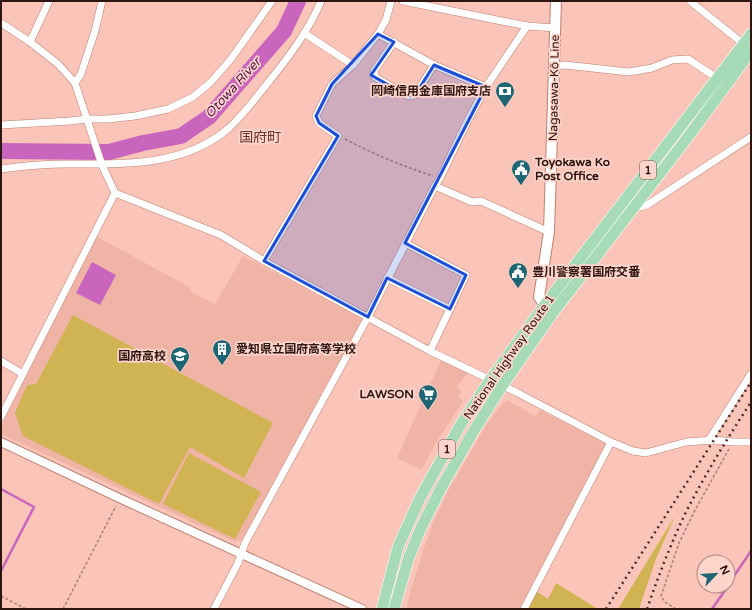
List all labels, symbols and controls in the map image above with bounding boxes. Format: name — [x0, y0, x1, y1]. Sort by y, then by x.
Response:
street label: Nagasawa-Kō Line — [546, 34, 562, 141]
water label: Otowa River — [202, 53, 266, 122]
bank icon: 岡崎信用金庫国府支店 — [494, 80, 516, 108]
place label: 岡崎信用金庫国府支店 — [371, 84, 491, 98]
district label: 国府町 — [239, 129, 281, 146]
place label: Toyokawa Ko Post Office — [534, 155, 610, 183]
public building icon: Toyokawa Ko Post Office — [510, 158, 532, 186]
road number: 1 — [640, 161, 656, 179]
public building icon: 豊川警察署国府交番 — [507, 261, 529, 289]
place label: 豊川警察署国府交番 — [532, 265, 641, 279]
street label: National Highway Route 1 — [461, 292, 557, 422]
building icon: 愛知県立国府高等学校 — [211, 338, 233, 366]
place label: 愛知県立国府高等学校 — [236, 342, 356, 356]
school or university icon: 国府高校 — [169, 345, 191, 373]
place label: 国府高校 — [118, 349, 166, 363]
supermarket icon: LAWSON — [417, 383, 439, 411]
place label: LAWSON — [359, 387, 414, 401]
road number: 1 — [439, 440, 455, 458]
north arrow — [696, 554, 736, 594]
text: N — [717, 563, 732, 577]

